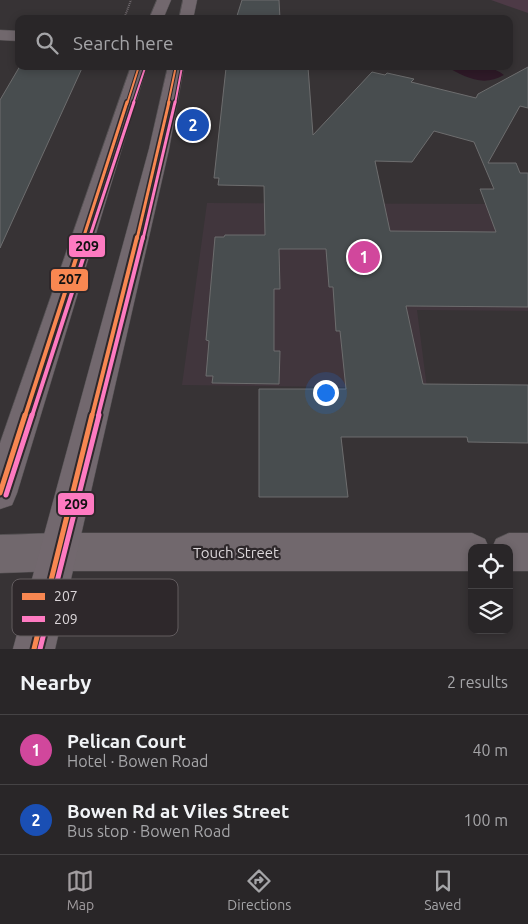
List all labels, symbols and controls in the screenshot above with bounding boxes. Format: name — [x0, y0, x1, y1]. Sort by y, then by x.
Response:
search box — [15, 15, 513, 70]
icon: search — [33, 29, 61, 57]
text: Search here — [73, 32, 173, 54]
pin: 2 — [177, 106, 209, 144]
line badge: 209 — [68, 234, 106, 258]
text: 209 — [75, 238, 99, 254]
pin: 1 — [348, 238, 380, 276]
line badge: 207 — [50, 268, 89, 292]
text: 207 — [58, 271, 82, 287]
your location — [313, 380, 339, 406]
line badge: 209 — [57, 492, 95, 516]
text: 209 — [64, 496, 88, 512]
street label: Touch Street — [193, 544, 279, 561]
map controls — [468, 544, 513, 634]
button: locate — [468, 544, 513, 589]
legend — [12, 579, 178, 636]
text: 207 — [54, 588, 78, 604]
button: layers — [468, 589, 513, 634]
text: 209 — [54, 611, 78, 627]
text: Nearby — [20, 670, 91, 694]
text: 2 results — [447, 673, 508, 691]
text: Pelican Court — [67, 730, 186, 752]
text: 1 — [31, 741, 41, 759]
text: 40 m — [472, 741, 508, 759]
text: Hotel · Bowen Road — [67, 752, 208, 770]
text: Bowen Rd at Viles Street — [67, 800, 289, 822]
text: 2 — [31, 811, 41, 829]
text: 100 m — [463, 811, 508, 829]
text: Bus stop · Bowen Road — [67, 822, 231, 840]
tab: Map — [66, 867, 94, 913]
tab: Directions — [227, 867, 291, 913]
tab: Saved — [424, 867, 462, 913]

